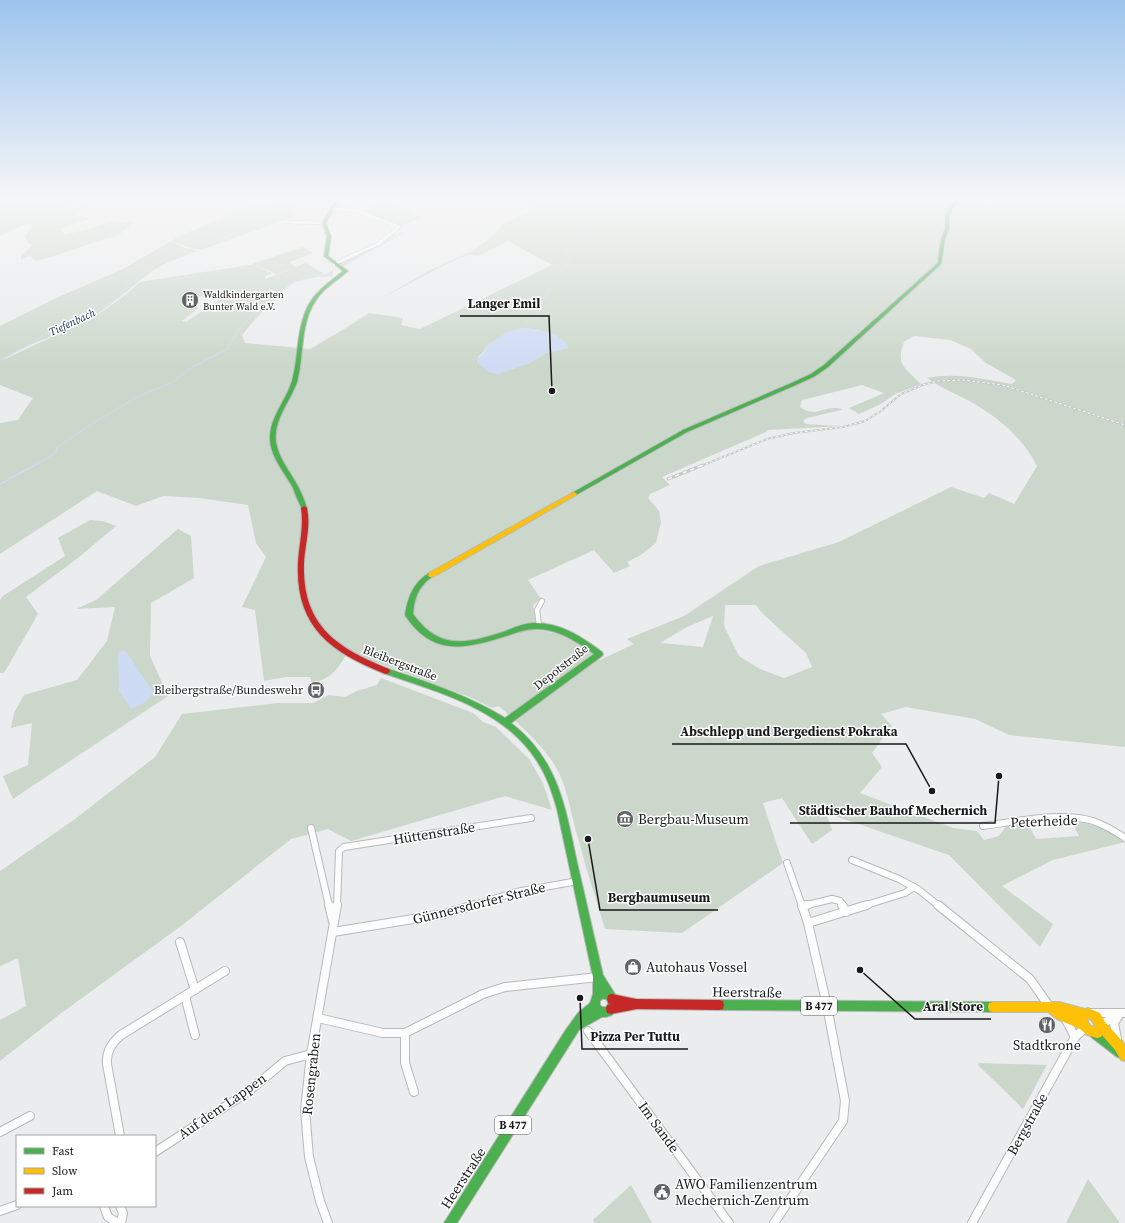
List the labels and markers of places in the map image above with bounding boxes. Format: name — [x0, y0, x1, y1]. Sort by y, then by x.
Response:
place label: Waldkindergarten Bunter Wald e.V. — [203, 288, 284, 313]
building icon: Waldkindergarten Bunter Wald e.V. — [180, 290, 200, 310]
callout: Langer Emil — [460, 291, 549, 316]
bus stop icon: Bleibergstraße/Bundeswehr — [306, 680, 326, 700]
place label: Bleibergstraße/Bundeswehr — [154, 682, 303, 698]
callout: Abschlepp und Bergedienst Pokraka — [672, 719, 906, 744]
callout: Städtischer Bauhof Mechernich — [790, 798, 995, 823]
museum icon: Bergbau-Museum — [615, 809, 635, 829]
place label: Bergbau-Museum — [638, 809, 749, 829]
callout: Bergbaumuseum — [600, 885, 718, 910]
shop icon: Autohaus Vossel — [623, 957, 643, 977]
place label: Autohaus Vossel — [646, 957, 747, 977]
callout: Aral Store — [915, 994, 991, 1019]
restaurant icon: Stadtkrone — [1037, 1015, 1057, 1035]
callout: Pizza Per Tuttu — [582, 1024, 688, 1049]
place label: Stadtkrone — [1013, 1035, 1081, 1055]
place label: AWO Familienzentrum Mechernich-Zentrum — [675, 1174, 818, 1210]
public building icon: AWO Familienzentrum Mechernich-Zentrum — [652, 1182, 672, 1202]

